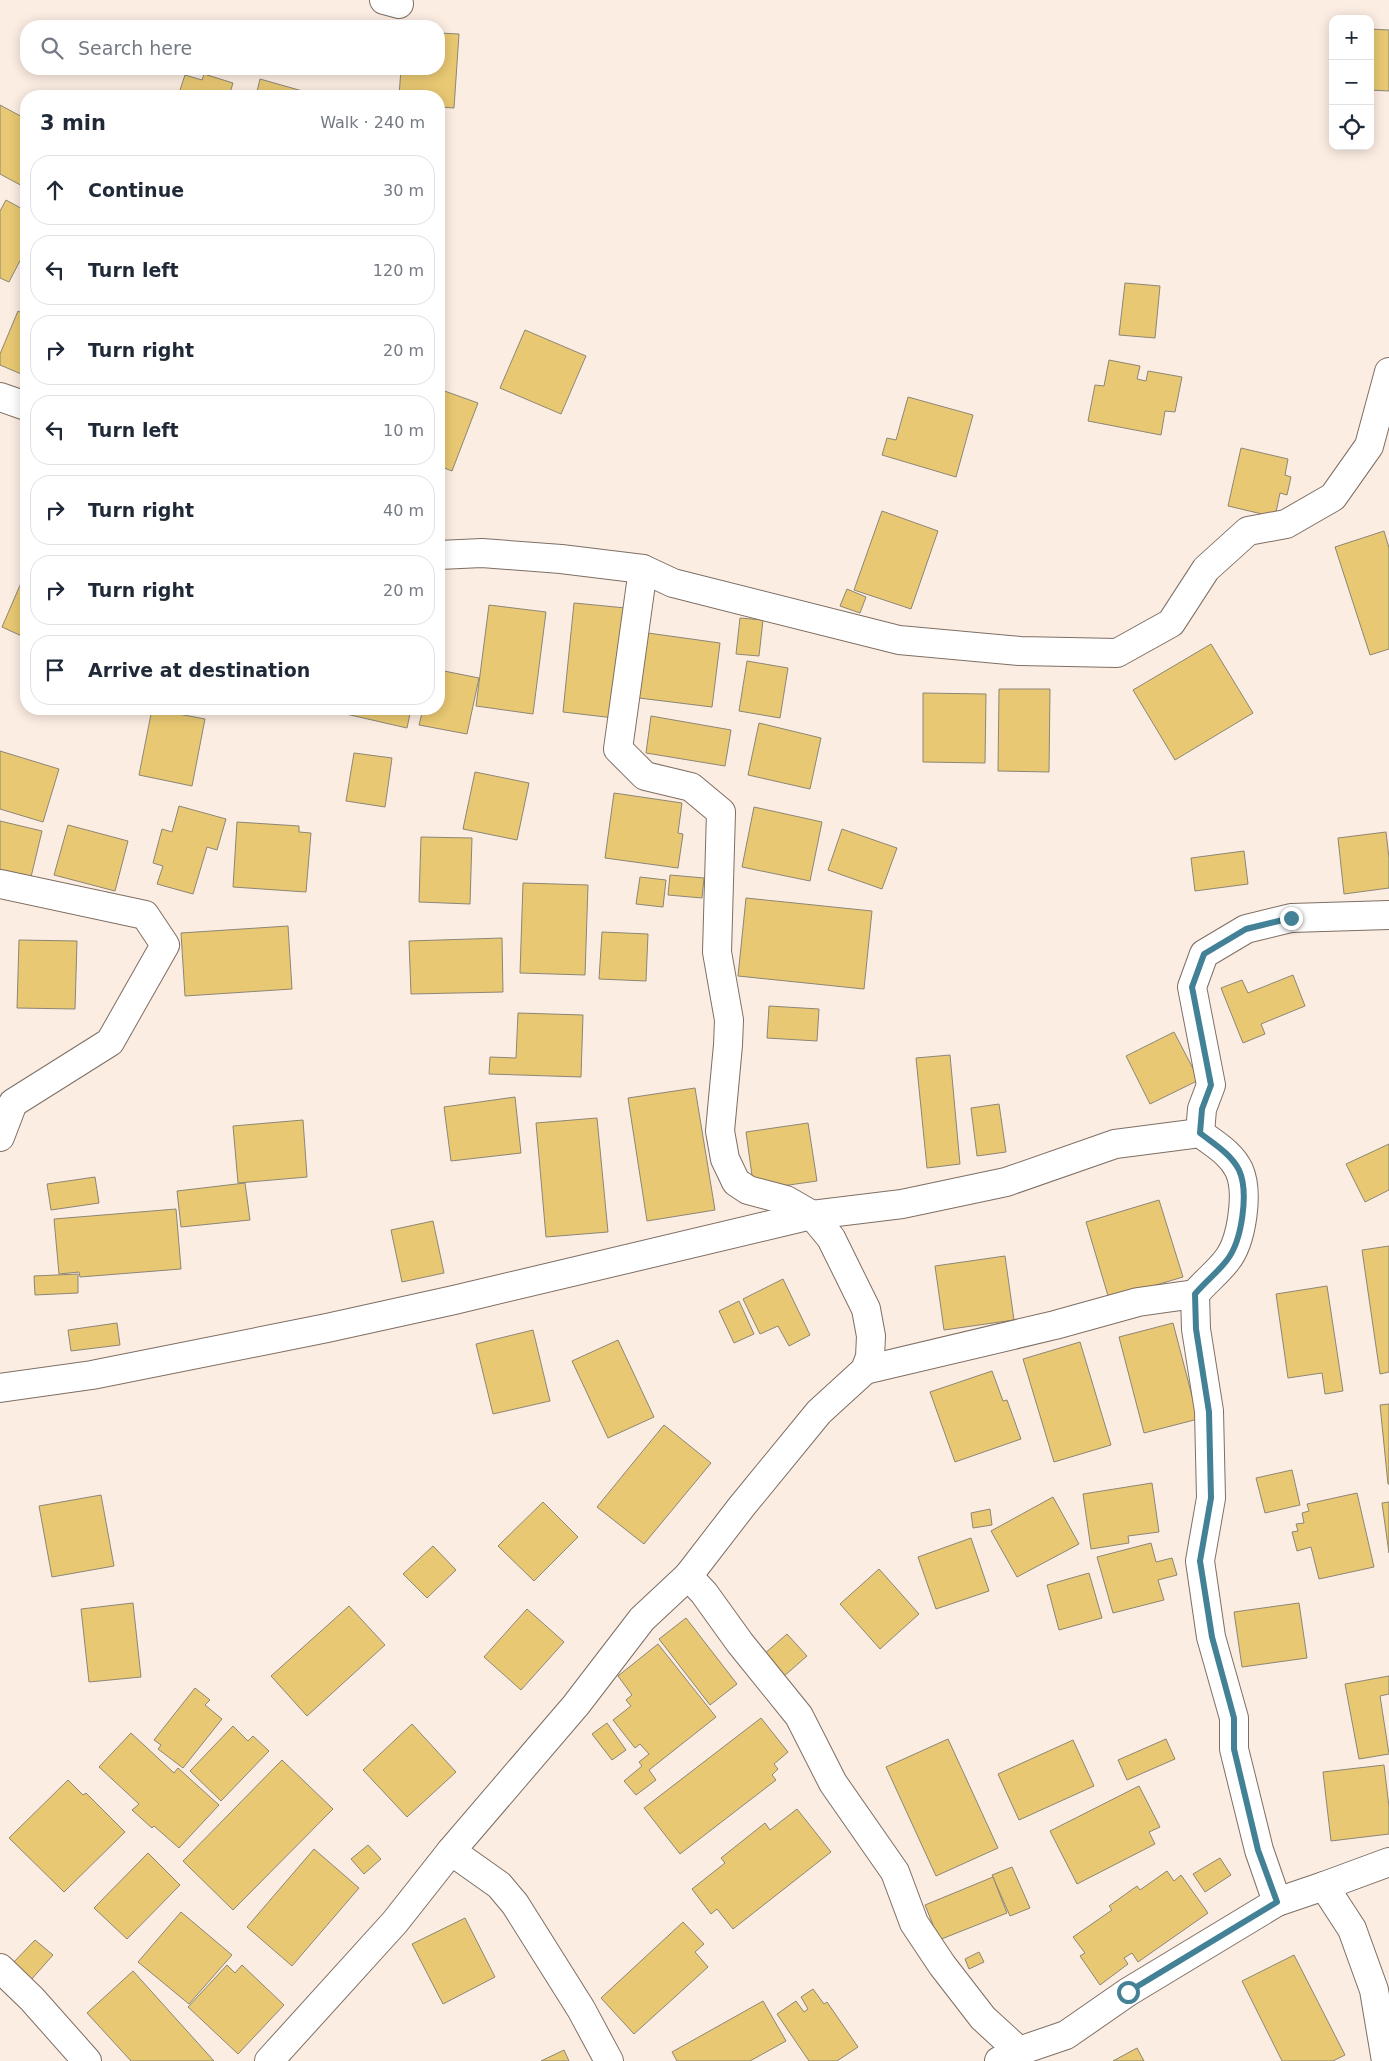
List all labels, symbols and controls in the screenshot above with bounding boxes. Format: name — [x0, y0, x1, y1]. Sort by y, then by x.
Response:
map controls — [1329, 15, 1374, 150]
button: + — [1329, 15, 1374, 60]
search box — [20, 20, 445, 75]
icon: search — [38, 34, 66, 62]
text: Search here — [78, 37, 192, 59]
button: − — [1329, 60, 1374, 105]
button: locate — [1329, 105, 1374, 150]
text: 3 min — [40, 111, 106, 135]
text: Walk · 240 m — [320, 113, 425, 132]
icon: ahead — [41, 176, 69, 204]
text: Continue — [88, 179, 184, 201]
text: 30 m — [383, 181, 424, 200]
icon: left — [41, 256, 69, 284]
text: Turn left — [88, 259, 179, 281]
text: 120 m — [373, 261, 424, 280]
icon: right — [41, 336, 69, 364]
text: Turn right — [88, 339, 194, 361]
text: 20 m — [383, 341, 424, 360]
icon: left — [41, 416, 69, 444]
text: Turn left — [88, 419, 179, 441]
text: 10 m — [383, 421, 424, 440]
icon: right — [41, 496, 69, 524]
text: Turn right — [88, 499, 194, 521]
text: 40 m — [383, 501, 424, 520]
icon: right — [41, 576, 69, 604]
text: Turn right — [88, 579, 194, 601]
text: 20 m — [383, 581, 424, 600]
icon: arrive — [41, 656, 69, 684]
text: Arrive at destination — [88, 659, 310, 681]
route end — [1280, 907, 1303, 930]
route start — [1117, 1981, 1140, 2004]

